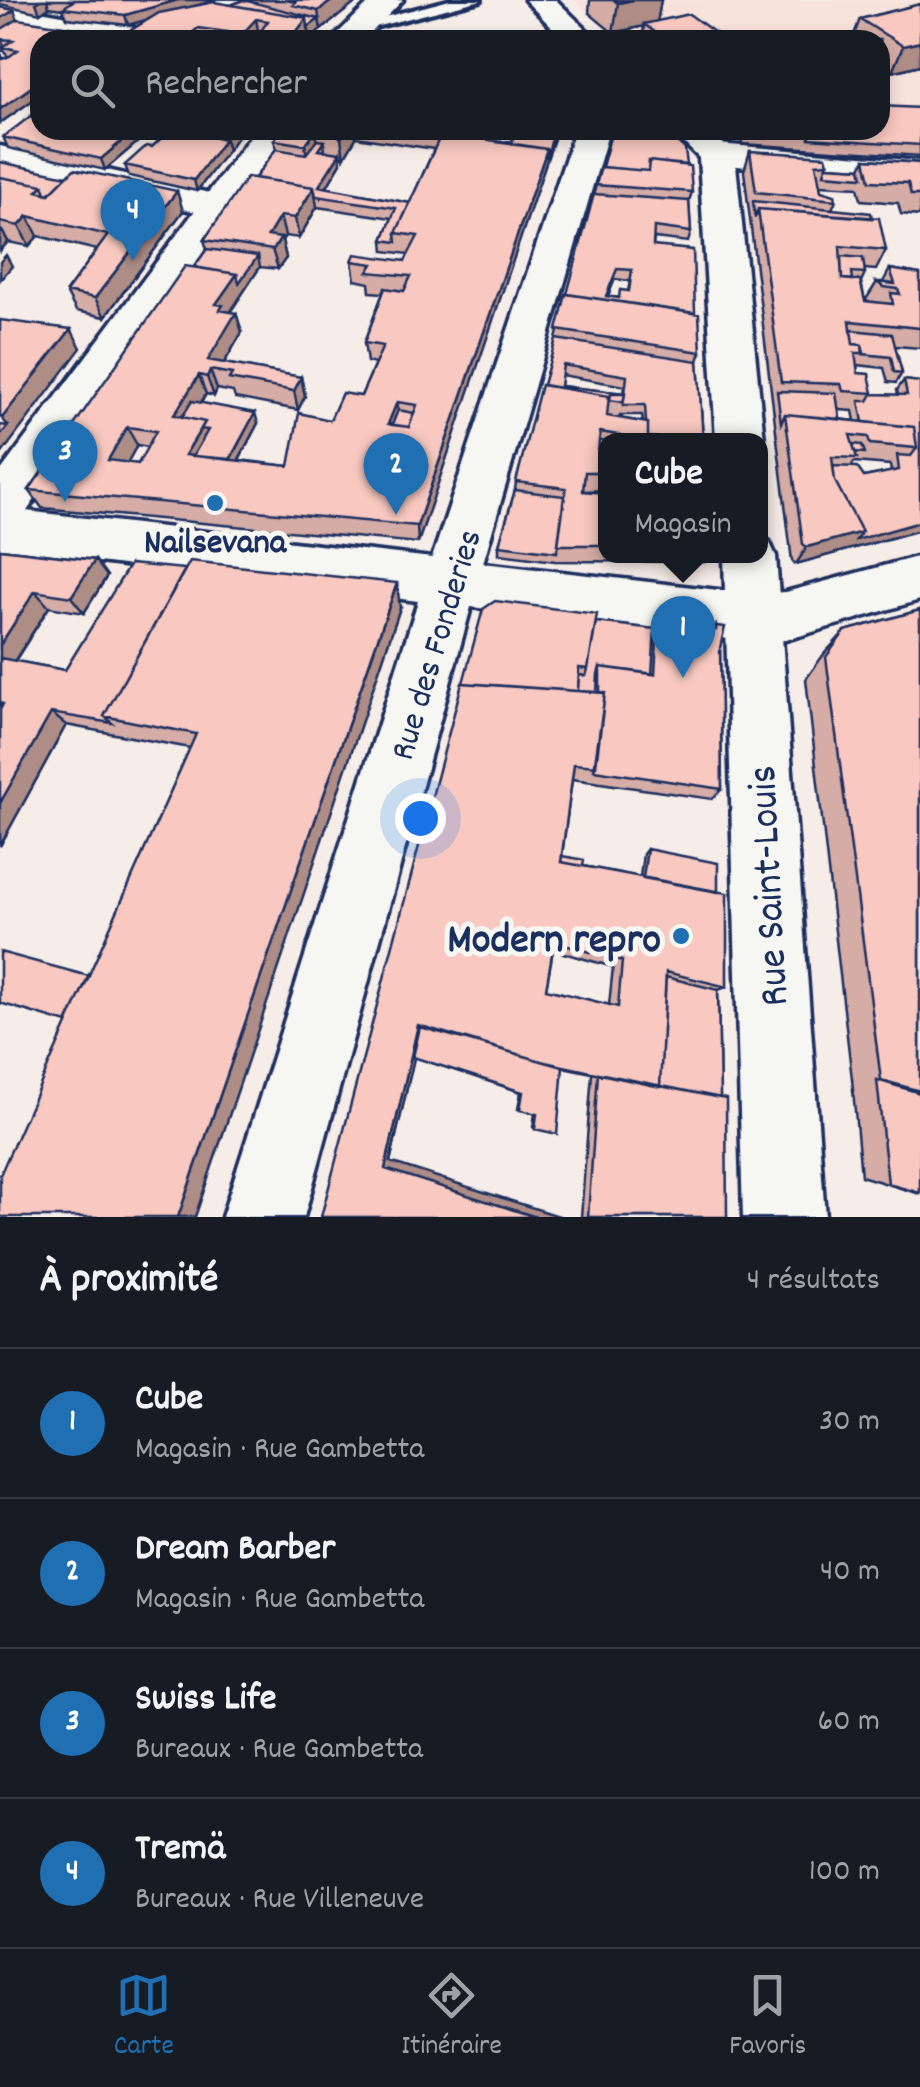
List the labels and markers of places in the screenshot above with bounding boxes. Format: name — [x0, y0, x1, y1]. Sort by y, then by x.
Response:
pin: 4 — [100, 178, 166, 261]
pin: 3 — [32, 420, 98, 502]
pin: 2 — [364, 432, 428, 515]
marker: Nailsevana — [204, 492, 226, 514]
place label: Nailsevana — [144, 520, 288, 570]
pin: 1 — [650, 596, 716, 678]
place label: Modern repro — [447, 913, 661, 973]
marker: Modern repro — [670, 925, 692, 947]

